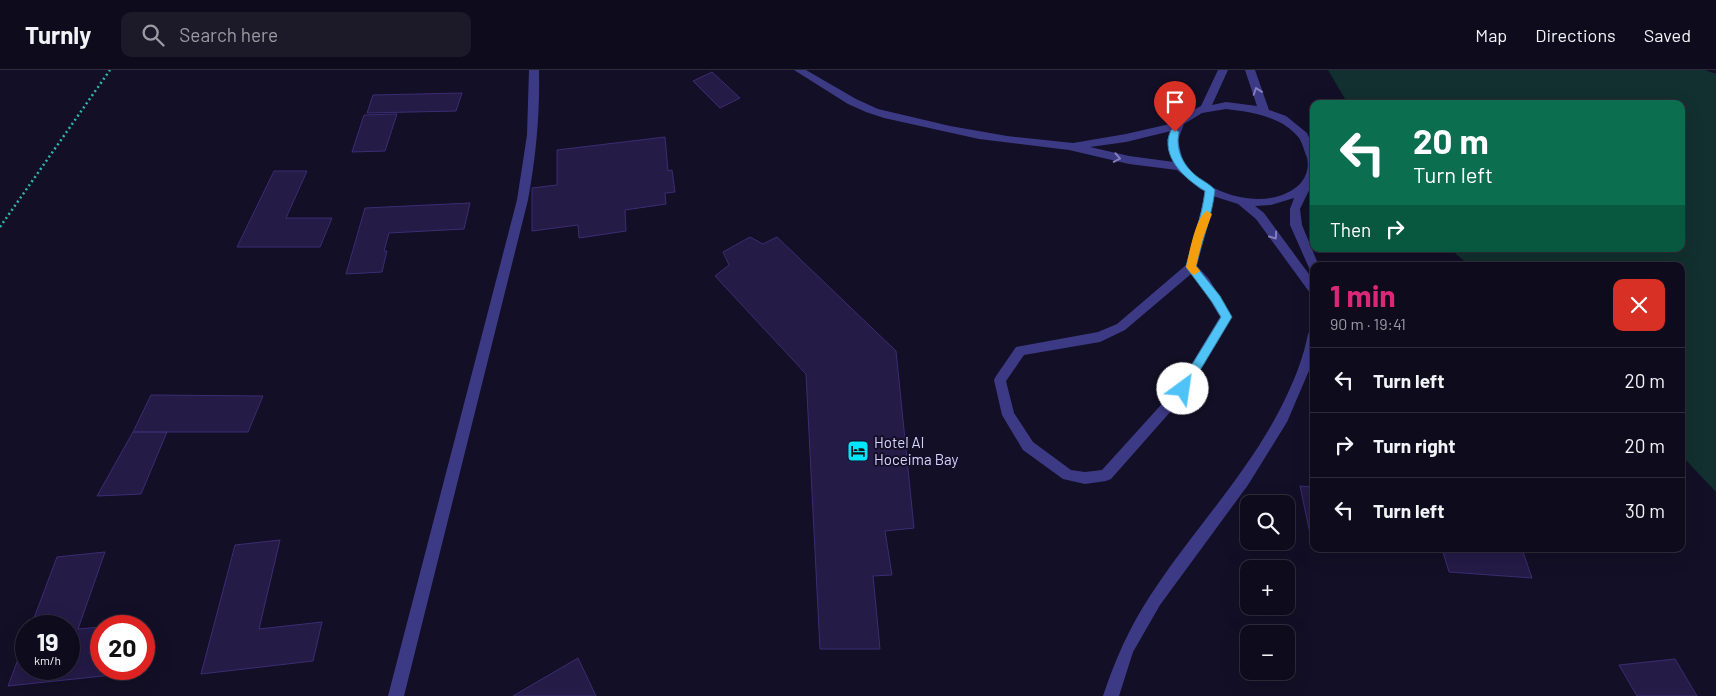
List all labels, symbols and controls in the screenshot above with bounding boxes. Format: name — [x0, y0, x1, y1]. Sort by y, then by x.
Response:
search box — [121, 12, 471, 57]
text: Turnly — [25, 20, 91, 49]
icon: search — [139, 21, 167, 49]
text: Search here — [179, 23, 278, 46]
text: Map — [1475, 24, 1507, 46]
text: Directions — [1535, 24, 1616, 46]
text: Saved — [1644, 24, 1691, 46]
pin — [1154, 81, 1196, 132]
one-way arrow — [1253, 87, 1263, 95]
icon: arrive — [1161, 88, 1189, 116]
text: 20 m — [1413, 119, 1489, 161]
icon: left — [1330, 120, 1395, 185]
one-way arrow — [1113, 152, 1121, 162]
text: Turn left — [1413, 161, 1493, 187]
icon: right — [1381, 215, 1409, 243]
text: Then — [1330, 218, 1371, 241]
one-way arrow — [1268, 230, 1277, 239]
text: 1 min — [1330, 277, 1396, 313]
button: close — [1613, 279, 1665, 331]
text: 90 m · 19:41 — [1330, 314, 1406, 333]
position arrow — [1156, 362, 1208, 414]
icon: left — [1330, 366, 1358, 394]
text: Turn left — [1373, 369, 1444, 392]
text: 20 m — [1625, 369, 1665, 392]
icon: right — [1330, 431, 1358, 459]
place label: Hotel Al Hoceima Bay — [874, 433, 959, 468]
text: Turn right — [1373, 434, 1455, 457]
text: 20 m — [1625, 434, 1665, 457]
hotel icon: Hotel Al Hoceima Bay — [846, 439, 870, 463]
map controls — [1240, 495, 1295, 680]
button: search — [1240, 495, 1295, 550]
icon: left — [1330, 496, 1358, 524]
text: Turn left — [1373, 499, 1444, 522]
text: 30 m — [1625, 499, 1665, 522]
button: + — [1240, 560, 1295, 615]
speed limit sign: 20 — [90, 615, 155, 680]
button: − — [1240, 625, 1295, 680]
text: 19 — [36, 626, 59, 656]
text: km/h — [34, 653, 61, 667]

